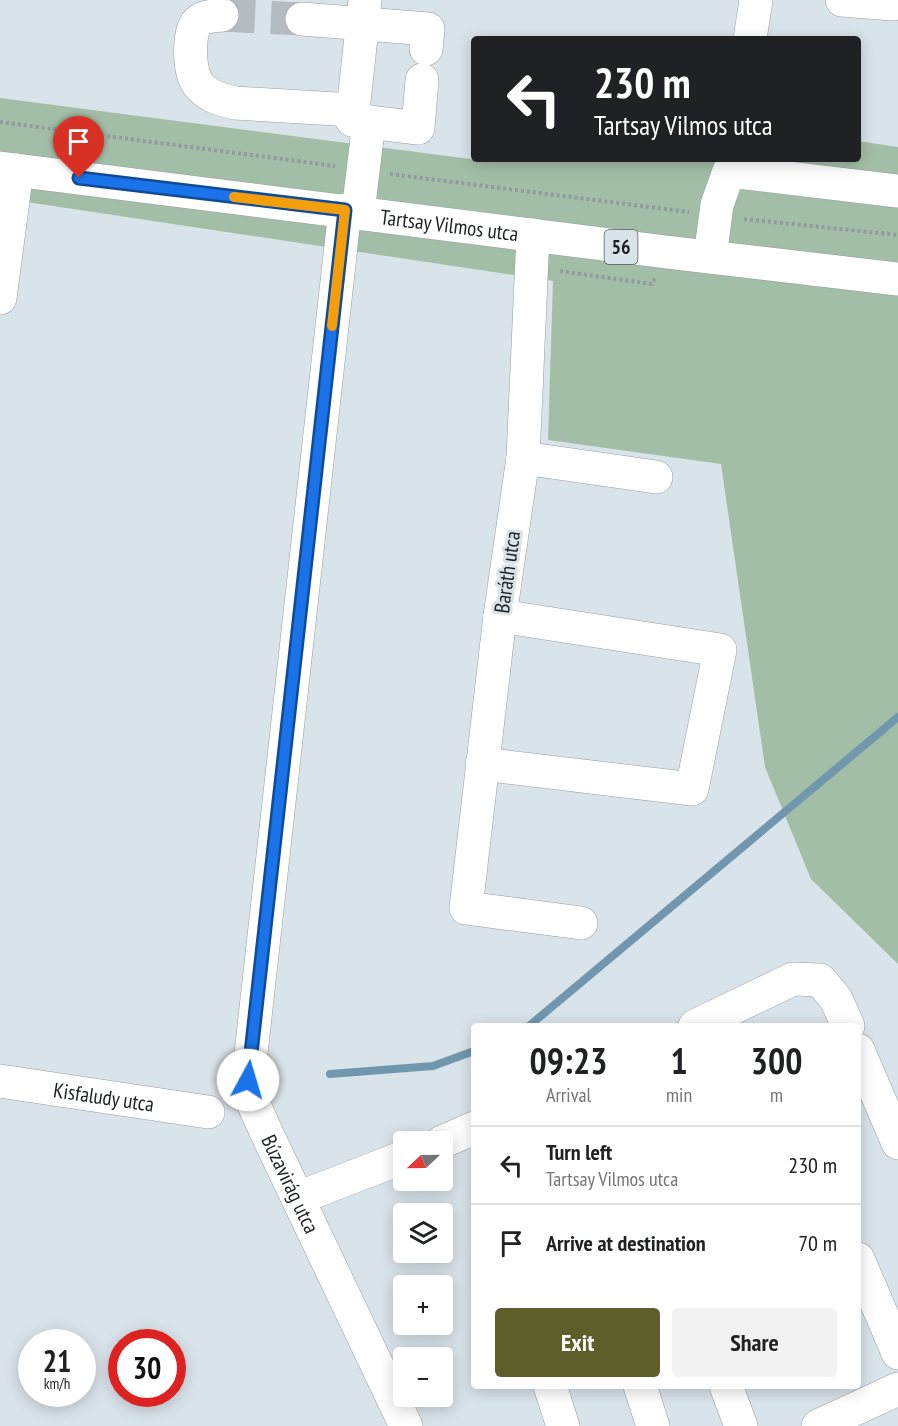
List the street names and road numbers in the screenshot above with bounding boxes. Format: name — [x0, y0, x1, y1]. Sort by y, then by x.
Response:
street label: Tartsay Vilmos utca — [379, 203, 520, 247]
road number: 56 — [604, 230, 638, 264]
street label: Baráth utca — [488, 529, 526, 615]
street label: Kisfaludy utca — [52, 1076, 156, 1117]
street label: Búzavirág utca — [256, 1130, 326, 1237]

